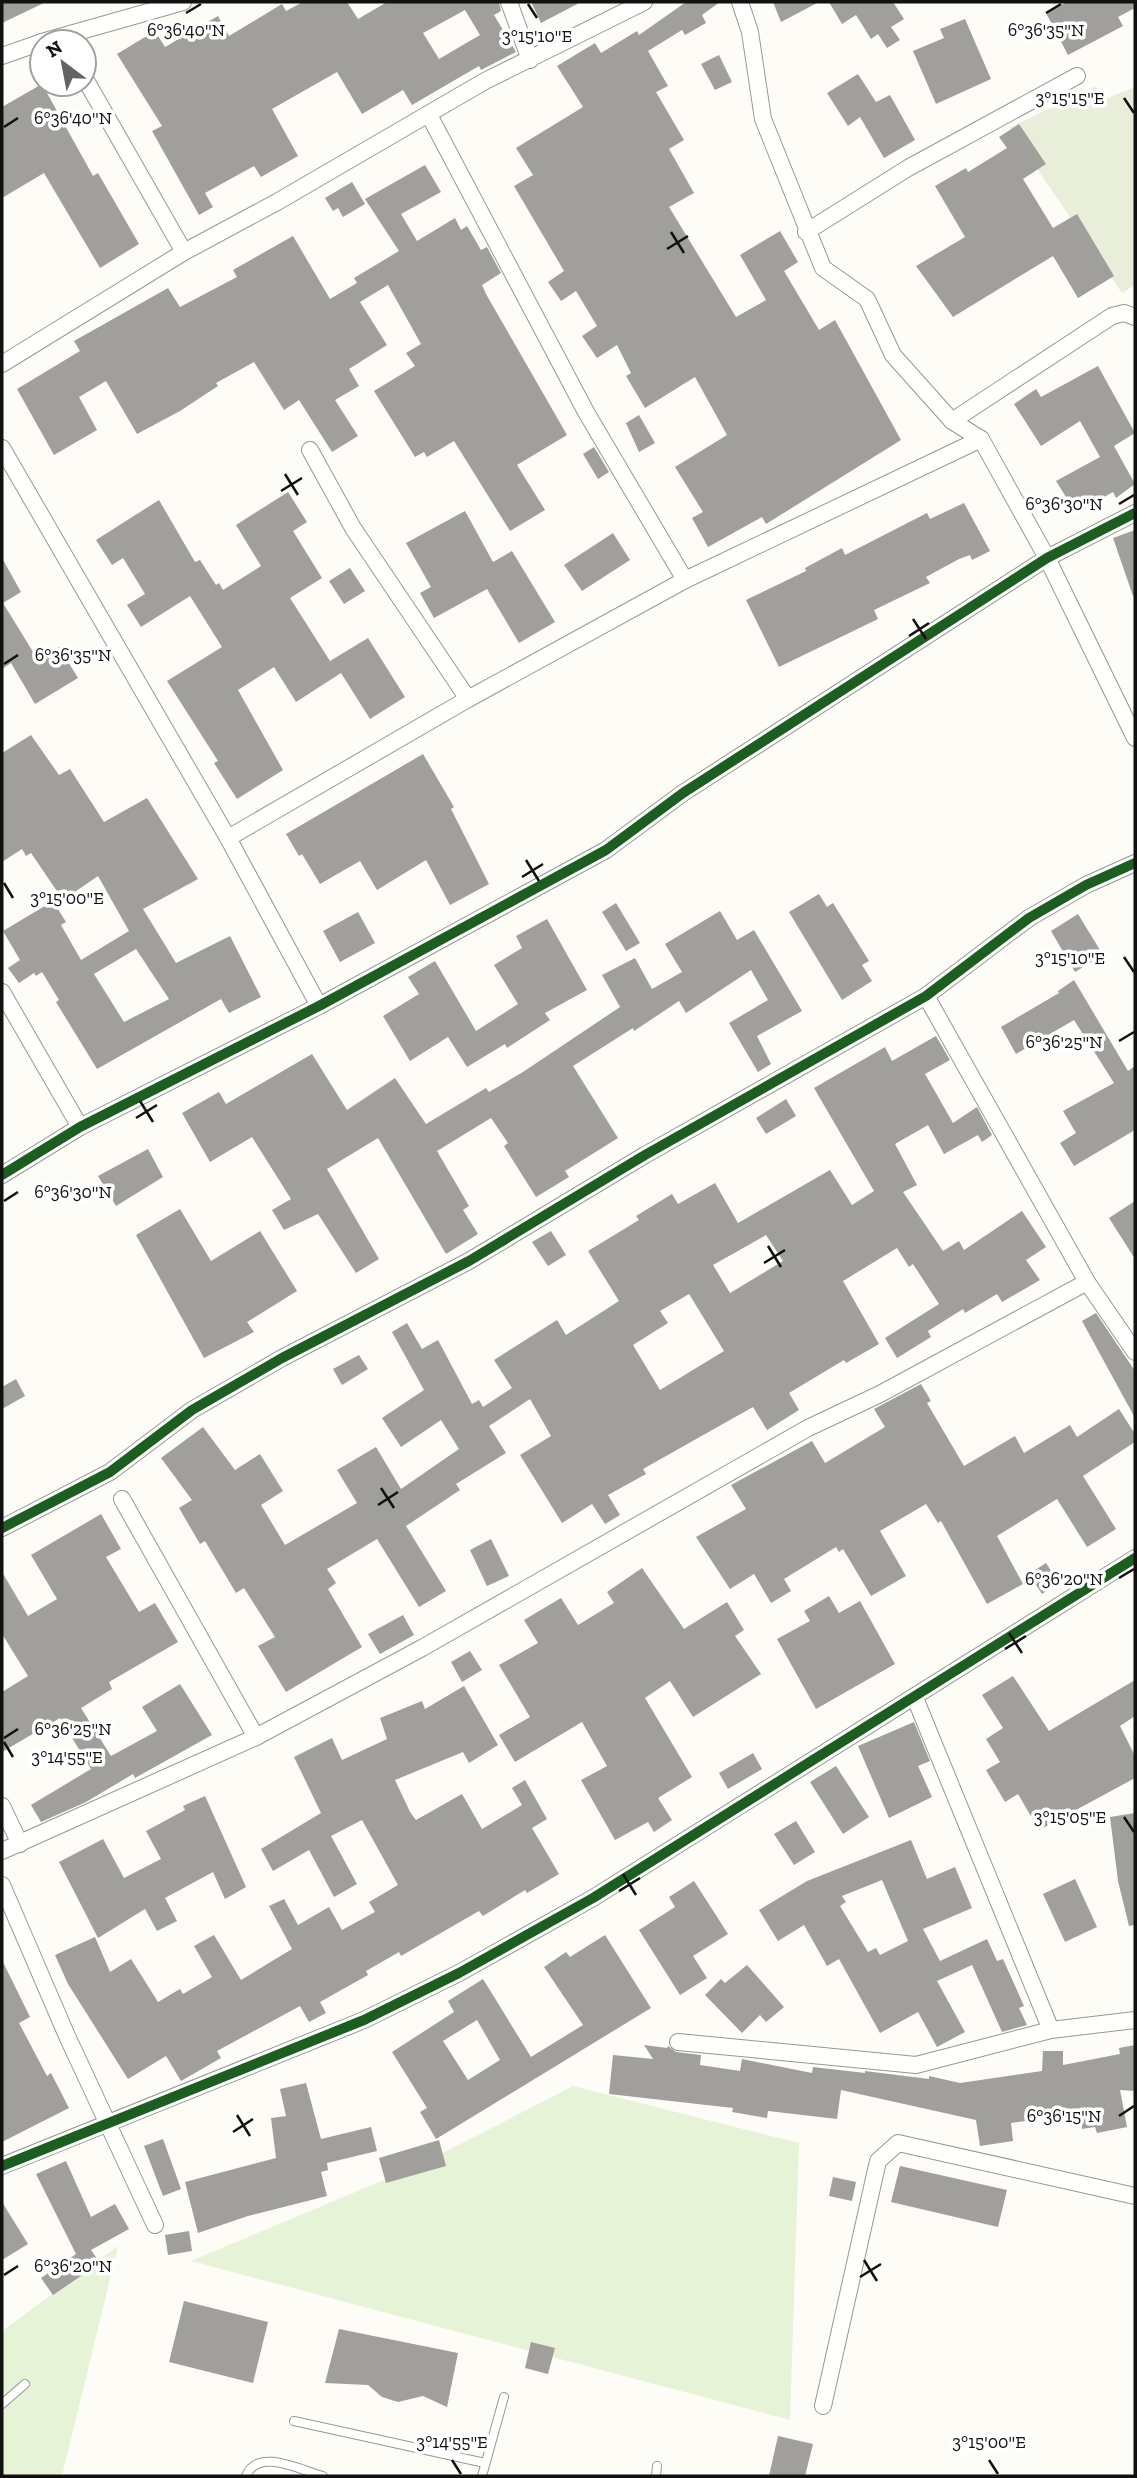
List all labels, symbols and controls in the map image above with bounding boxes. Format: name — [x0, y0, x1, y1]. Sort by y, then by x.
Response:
text: 6°36'40"N — [147, 19, 225, 41]
text: 6°36'35"N — [1008, 19, 1084, 41]
text: 3°15'10"E — [502, 25, 572, 47]
north arrow — [28, 28, 98, 98]
text: N — [42, 35, 66, 63]
text: 3°15'15"E — [1036, 87, 1104, 109]
text: 6°36'40"N — [34, 107, 112, 129]
text: 6°36'30"N — [1025, 493, 1103, 515]
text: 6°36'35"N — [35, 644, 111, 666]
text: 3°15'00"E — [30, 887, 104, 909]
text: 3°15'10"E — [1035, 947, 1105, 969]
text: 6°36'25"N — [1026, 1031, 1102, 1053]
text: 6°36'30"N — [34, 1181, 112, 1203]
text: 6°36'20"N — [1025, 1568, 1103, 1590]
text: 6°36'25"N — [35, 1718, 111, 1740]
text: 3°14'55"E — [31, 1746, 103, 1768]
text: 3°15'05"E — [1034, 1806, 1106, 1828]
text: 6°36'15"N — [1027, 2105, 1101, 2127]
text: 6°36'20"N — [34, 2255, 112, 2277]
text: 3°14'55"E — [416, 2431, 488, 2453]
text: 3°15'00"E — [952, 2431, 1026, 2453]

